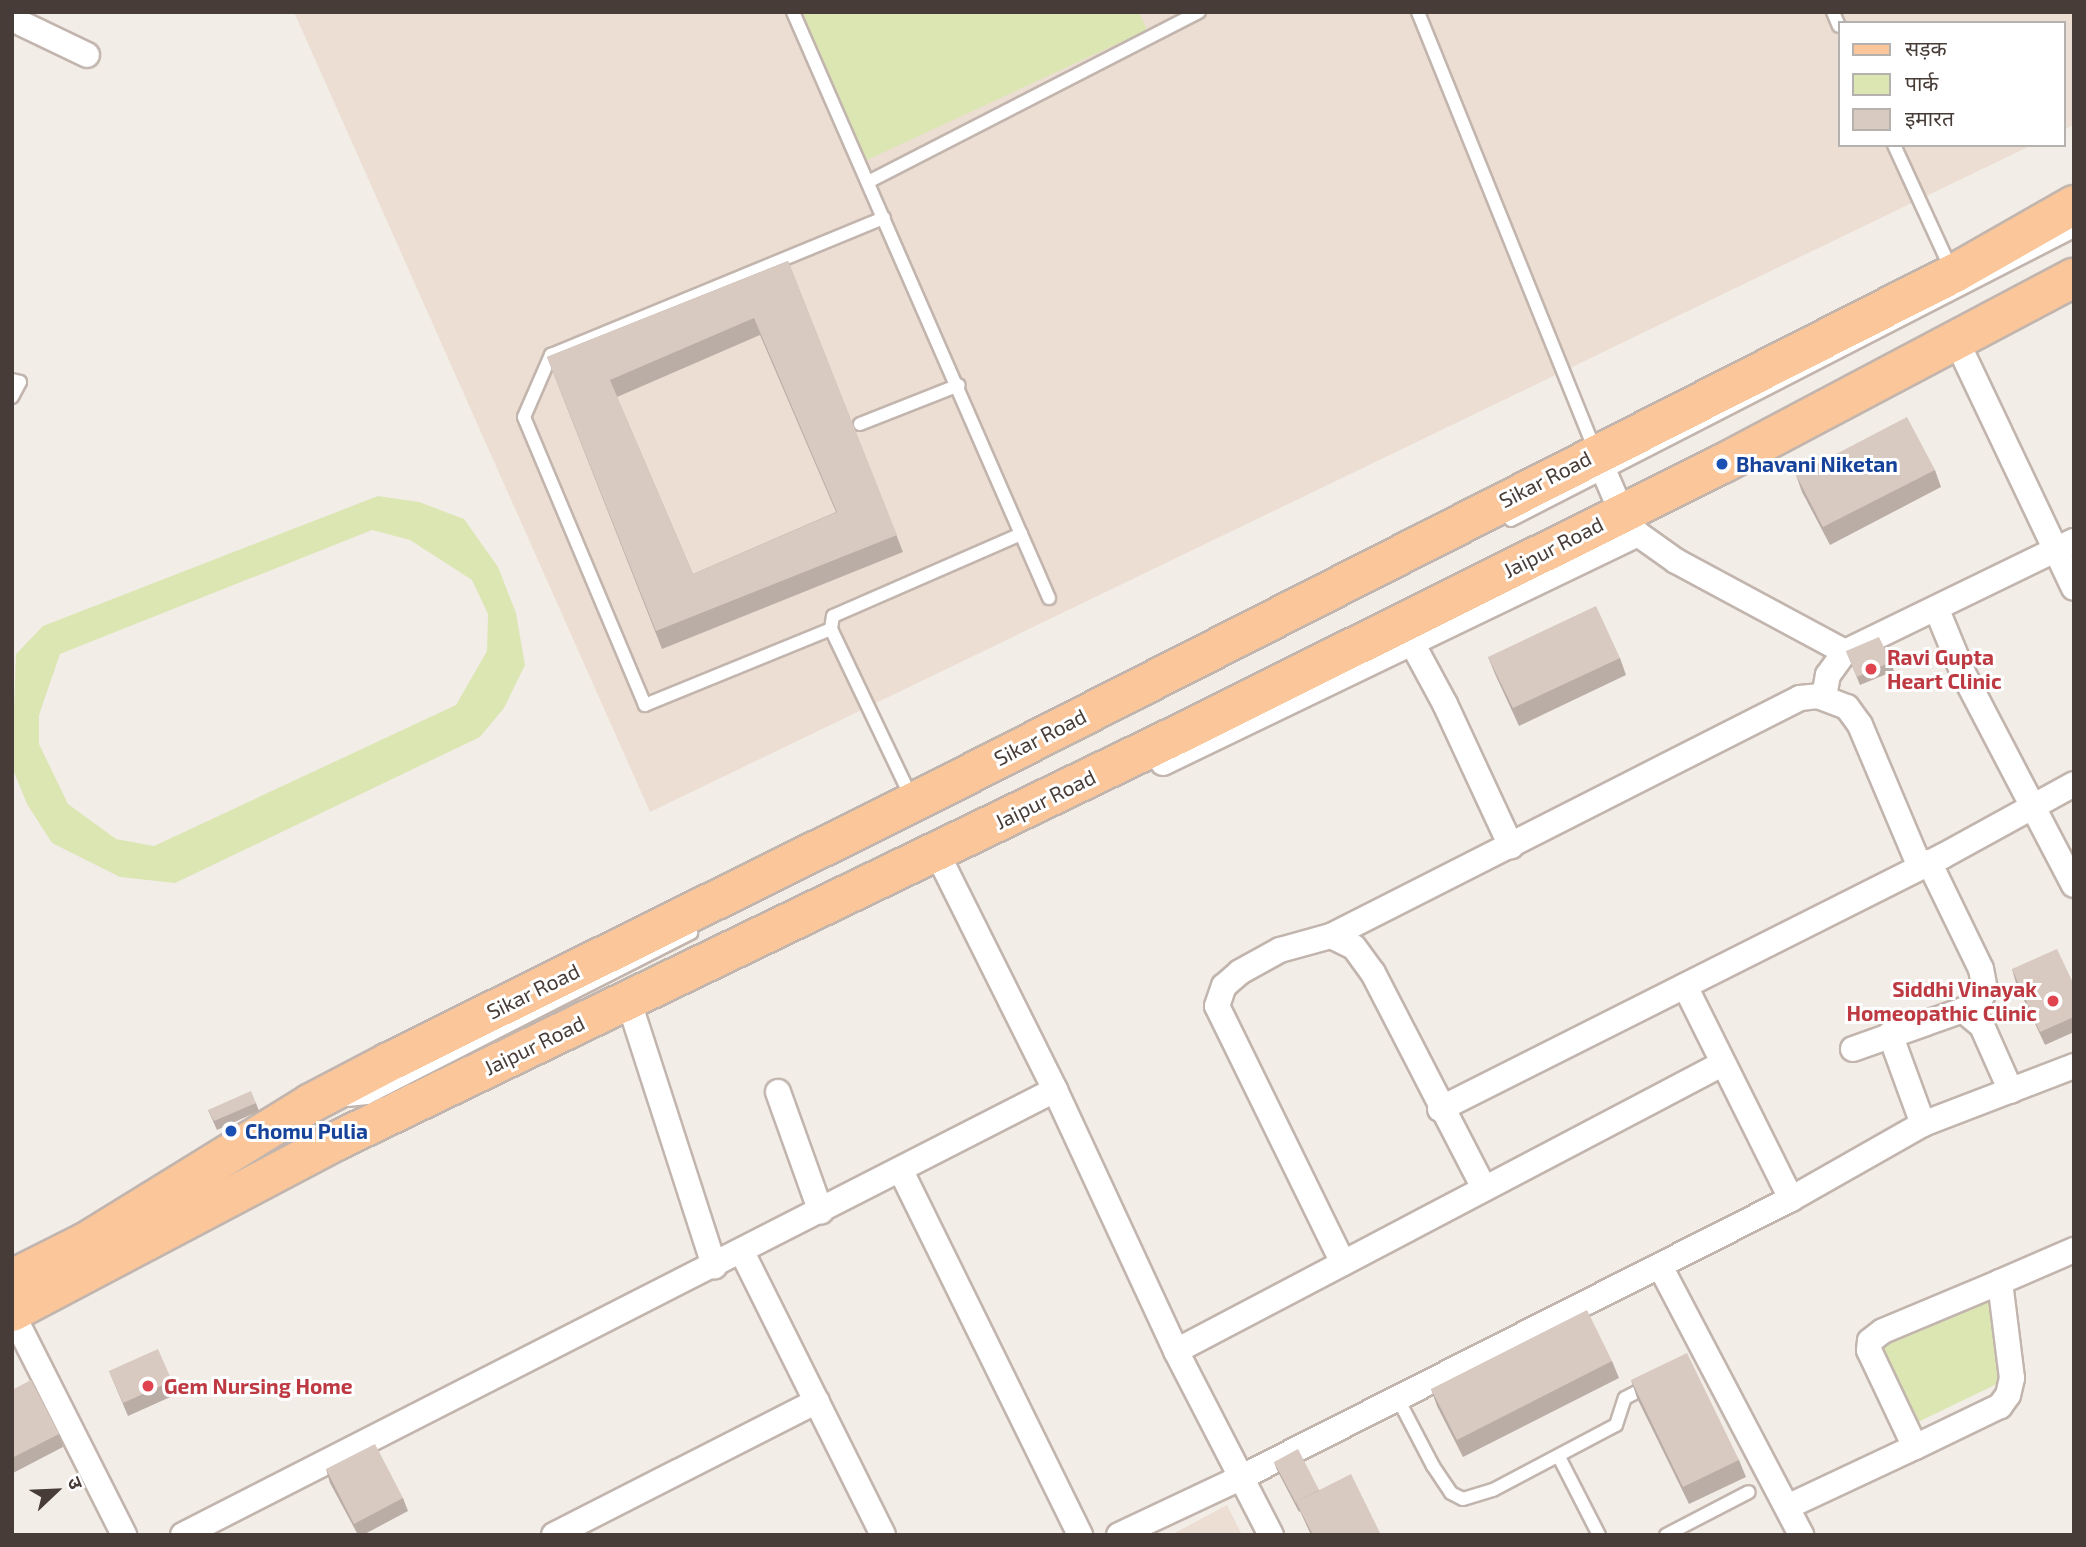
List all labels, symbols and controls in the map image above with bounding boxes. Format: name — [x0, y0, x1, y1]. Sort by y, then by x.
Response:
legend — [1838, 21, 2065, 147]
text: सड़क — [1905, 35, 1947, 60]
text: पार्क — [1905, 70, 1939, 95]
text: इमारत — [1905, 105, 1954, 130]
street label: Sikar Road — [1494, 445, 1596, 513]
place label: Bhavani Niketan — [1736, 451, 1898, 477]
marker: Bhavani Niketan — [1714, 456, 1730, 472]
street label: Jaipur Road — [1498, 511, 1608, 583]
place label: Ravi Gupta Heart Clinic — [1887, 644, 2002, 694]
marker: Ravi Gupta Heart Clinic — [1861, 659, 1881, 679]
street label: Sikar Road — [989, 703, 1091, 771]
street label: Jaipur Road — [990, 764, 1100, 834]
street label: Sikar Road — [482, 958, 584, 1024]
place label: Siddhi Vinayak Homeopathic Clinic — [1846, 976, 2037, 1026]
marker: Siddhi Vinayak Homeopathic Clinic — [2043, 991, 2063, 1011]
street label: Jaipur Road — [479, 1010, 589, 1080]
place label: Chomu Pulia — [245, 1118, 368, 1144]
marker: Chomu Pulia — [223, 1123, 239, 1139]
place label: Gem Nursing Home — [164, 1373, 353, 1399]
marker: Gem Nursing Home — [138, 1376, 158, 1396]
north arrow — [21, 1456, 91, 1526]
text: उ — [63, 1473, 89, 1492]

